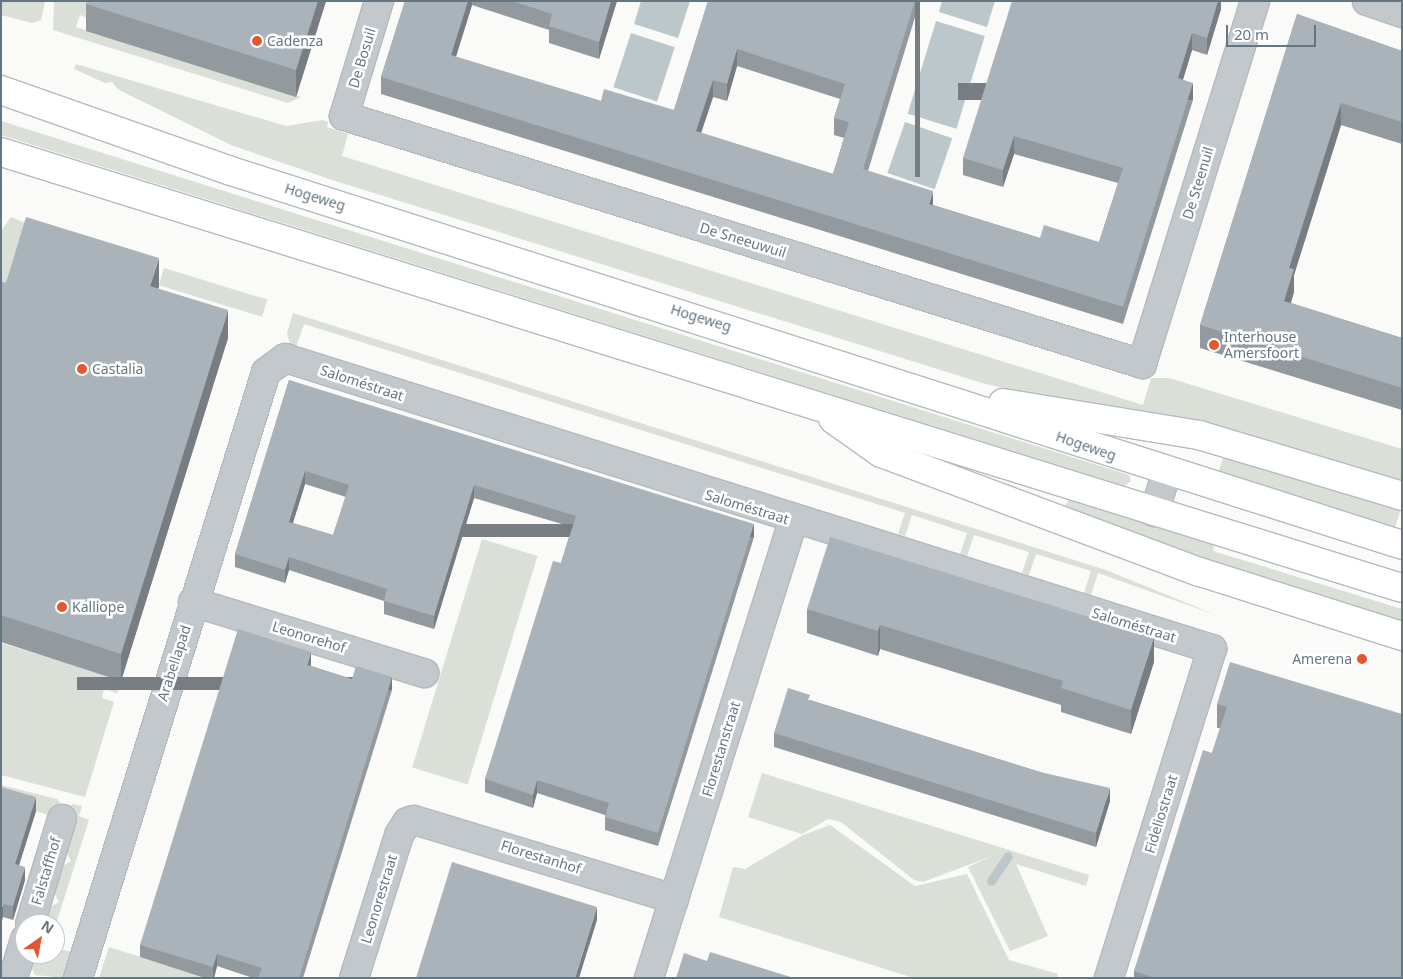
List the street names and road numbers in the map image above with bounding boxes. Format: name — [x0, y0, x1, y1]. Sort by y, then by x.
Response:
street label: De Bosuil — [345, 26, 379, 90]
street label: De Steenuil — [1179, 145, 1217, 221]
street label: Hogeweg — [283, 180, 347, 214]
street label: De Sneeuwuil — [698, 219, 788, 261]
street label: Hogeweg — [669, 301, 733, 335]
street label: Saloméstraat — [318, 362, 406, 404]
street label: Hogeweg — [1054, 428, 1118, 464]
street label: Saloméstraat — [703, 486, 791, 528]
street label: Saloméstraat — [1090, 604, 1178, 646]
street label: Leonorehof — [270, 618, 348, 656]
street label: Arabellapad — [154, 623, 194, 703]
street label: Florestanstraat — [698, 699, 744, 799]
street label: Fideliostraat — [1141, 773, 1181, 855]
street label: Falstaffhof — [28, 835, 64, 907]
street label: Florestanhof — [499, 837, 583, 877]
street label: Leonorestraat — [357, 852, 401, 946]

